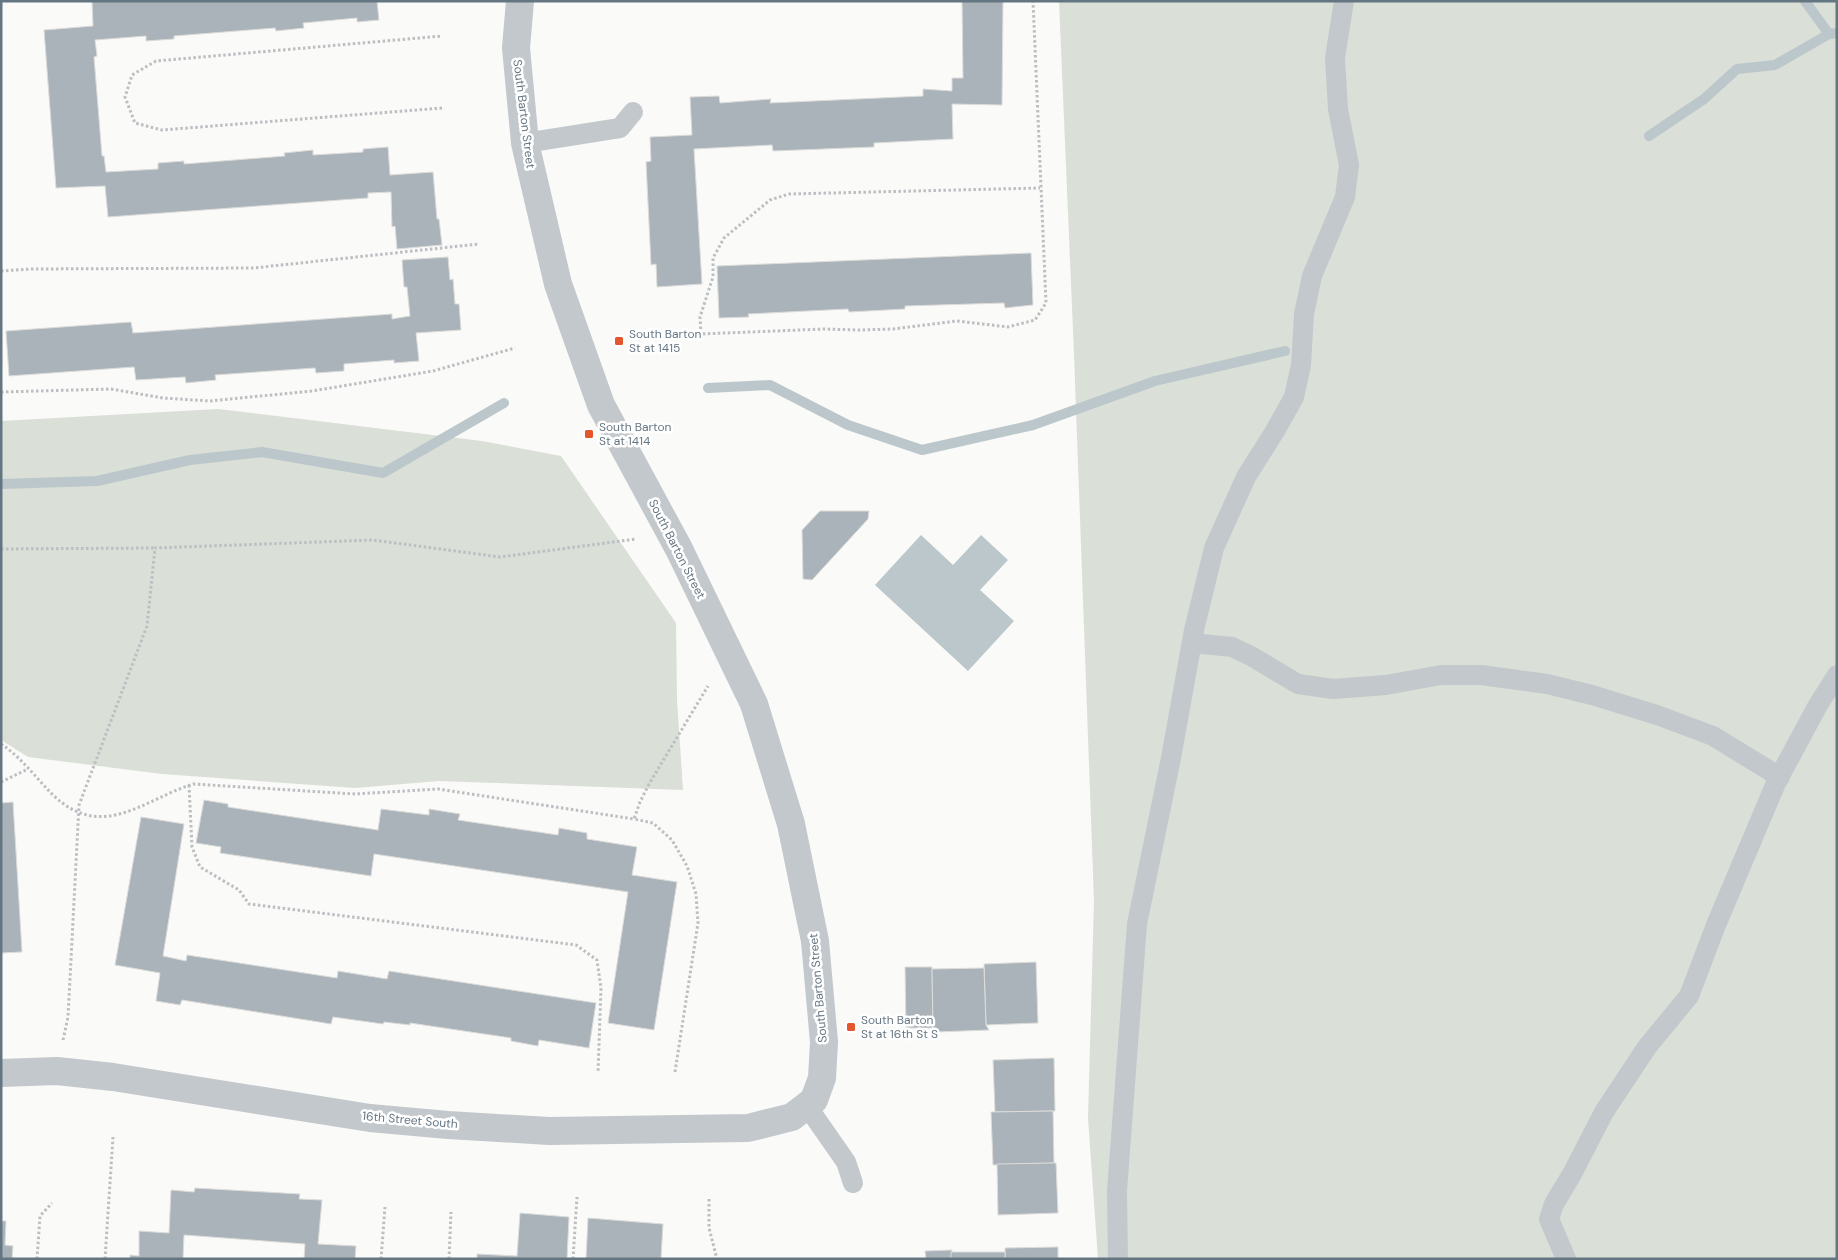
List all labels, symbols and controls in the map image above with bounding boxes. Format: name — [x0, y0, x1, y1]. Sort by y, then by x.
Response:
street label: South Barton Street — [509, 59, 539, 170]
place label: South Barton St at 1415 — [629, 326, 702, 356]
marker: South Barton St at 1415 — [613, 335, 625, 347]
place label: South Barton St at 1414 — [599, 419, 672, 449]
marker: South Barton St at 1414 — [583, 428, 595, 440]
street label: South Barton Street — [645, 496, 709, 602]
street label: South Barton Street — [805, 932, 831, 1043]
place label: South Barton St at 16th St S — [861, 1012, 938, 1042]
marker: South Barton St at 16th St S — [845, 1021, 857, 1033]
street label: 16th Street South — [362, 1108, 459, 1132]

